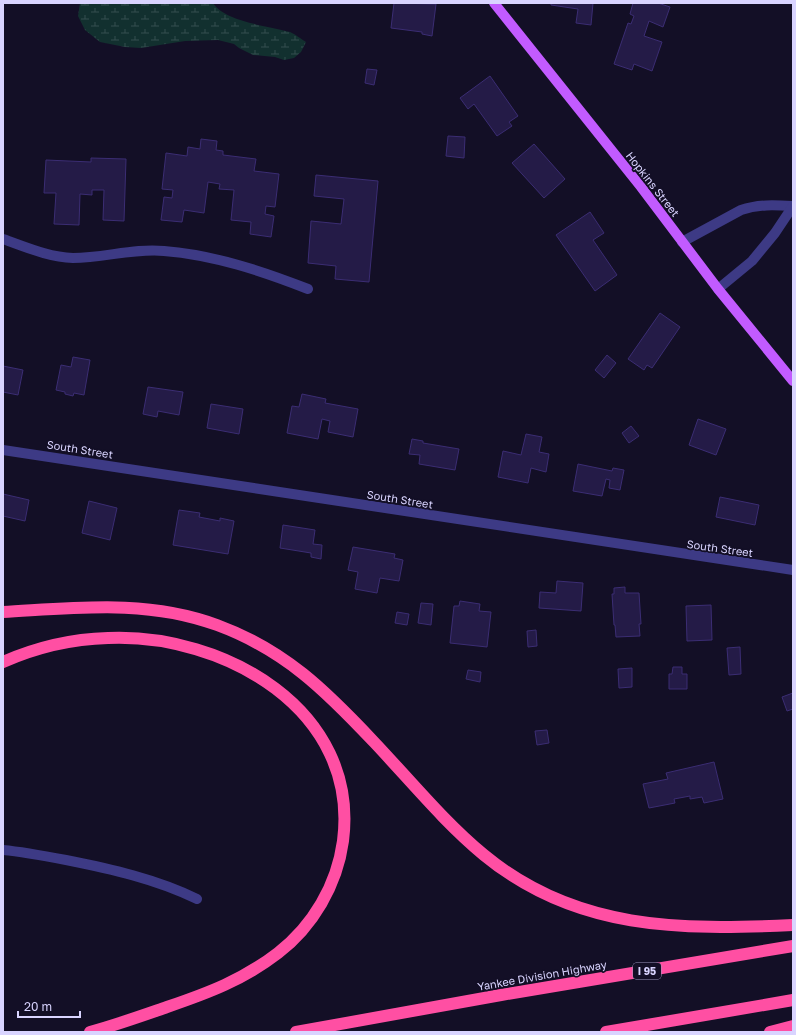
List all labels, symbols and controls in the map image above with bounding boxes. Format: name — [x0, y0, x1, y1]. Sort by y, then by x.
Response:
street label: Hopkins Street — [624, 149, 682, 219]
street label: South Street — [46, 437, 114, 461]
street label: South Street — [366, 487, 434, 511]
street label: South Street — [686, 537, 754, 559]
street label: Yankee Division Highway — [476, 957, 608, 993]
road number: I 95 — [633, 963, 661, 979]
scale bar — [18, 993, 80, 1019]
text: 20 m — [24, 999, 52, 1014]

